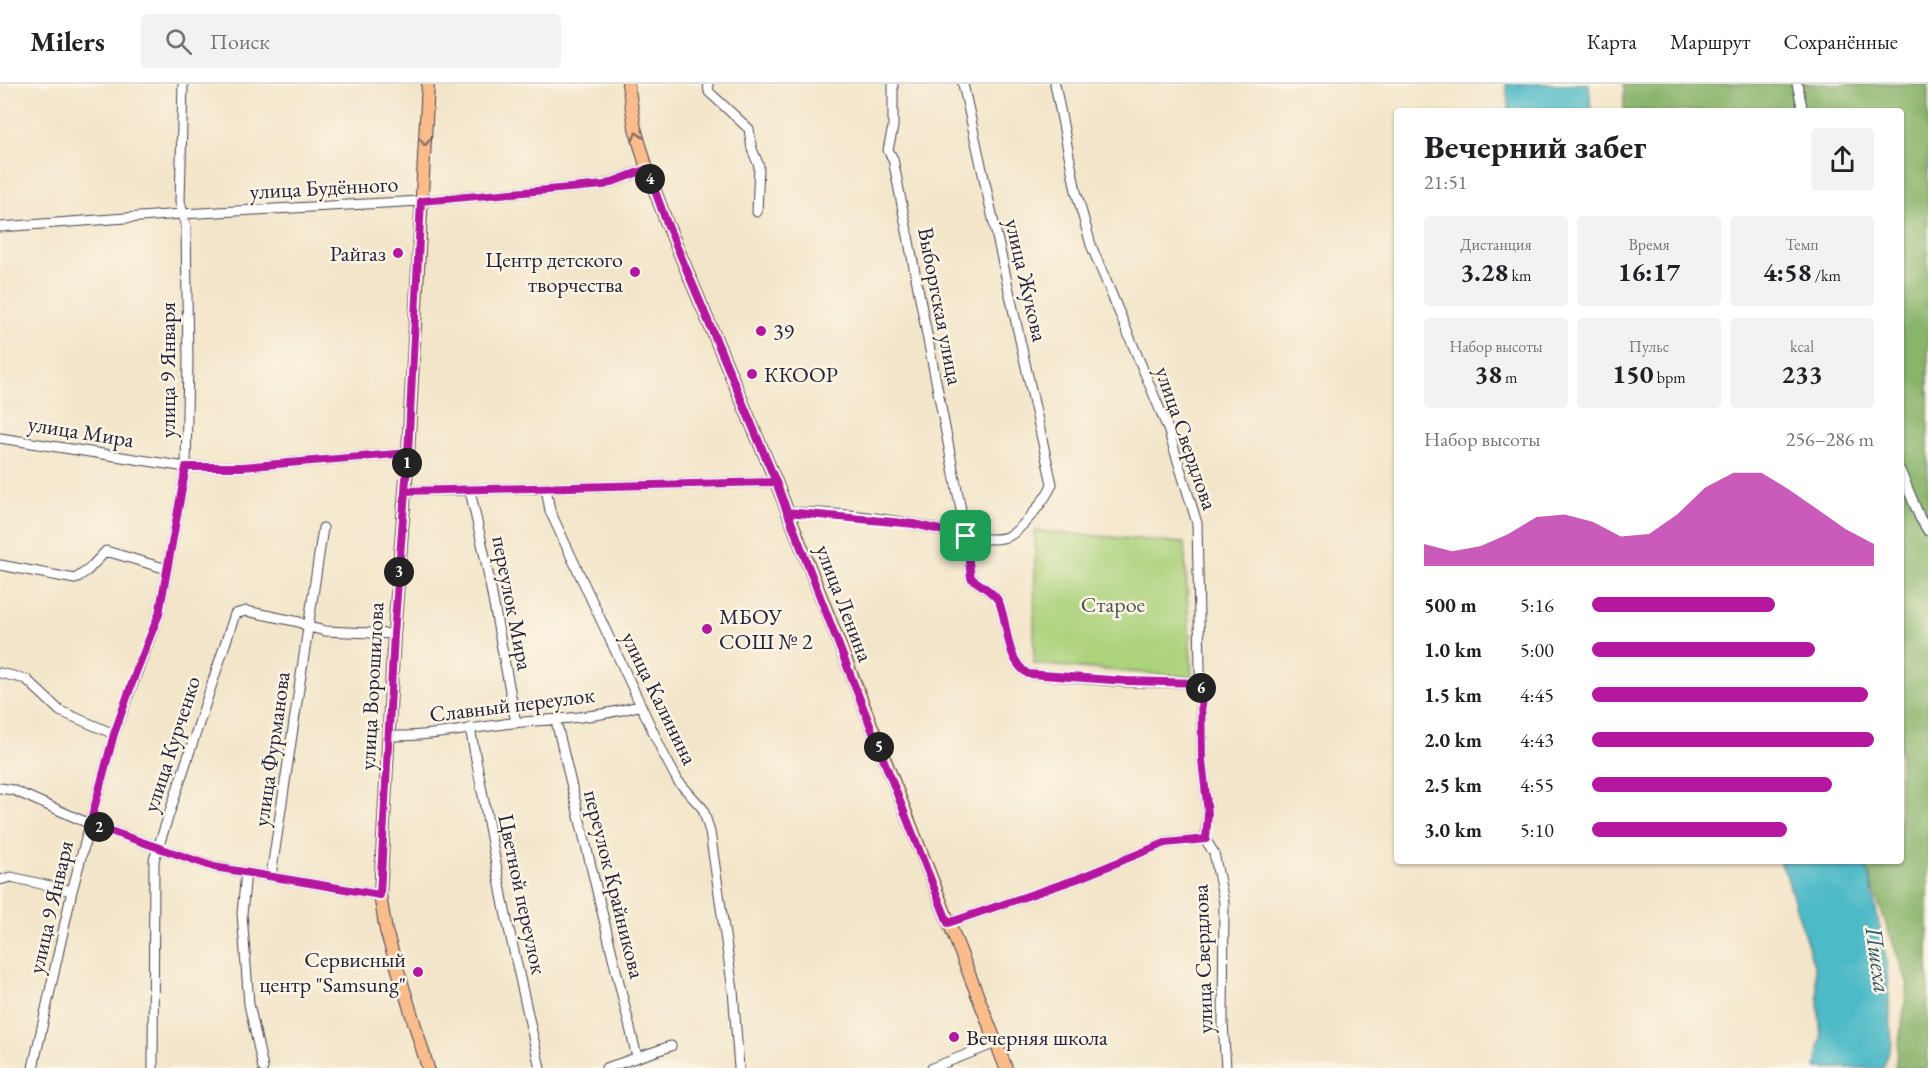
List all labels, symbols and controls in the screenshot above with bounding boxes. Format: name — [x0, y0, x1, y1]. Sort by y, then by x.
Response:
search box — [141, 14, 561, 68]
text: Milers — [30, 23, 105, 59]
icon: search — [162, 25, 195, 58]
text: Поиск — [210, 27, 270, 56]
text: Карта — [1587, 28, 1637, 55]
text: Маршрут — [1670, 28, 1751, 55]
text: Сохранённые — [1784, 28, 1898, 55]
text: Вечерний забег — [1424, 125, 1646, 168]
button: share — [1811, 128, 1874, 191]
one-way arrow — [632, 131, 645, 141]
one-way arrow — [418, 138, 431, 147]
pin: 4 — [635, 164, 665, 194]
text: 4 — [646, 168, 654, 189]
street label: улица Будённого — [249, 169, 399, 206]
text: 21:51 — [1424, 169, 1467, 195]
street label: улица Жукова — [998, 216, 1055, 345]
street label: Выборгская улица — [911, 225, 970, 388]
text: Дистанция — [1460, 234, 1532, 255]
text: Время — [1628, 234, 1670, 255]
text: Темп — [1785, 234, 1819, 255]
place label: Райгаз — [330, 239, 386, 268]
place label: Центр детского творчества — [485, 245, 623, 299]
marker: Райгаз — [391, 246, 405, 260]
text: 3.28 — [1461, 255, 1508, 289]
text: 16:17 — [1618, 255, 1680, 289]
text: 4:58 — [1763, 255, 1812, 289]
marker: Центр детского творчества — [628, 265, 642, 279]
text: km — [1508, 265, 1531, 286]
text: /km — [1812, 265, 1841, 286]
street label: улица 9 Января — [153, 302, 182, 438]
place label: 39 — [773, 317, 795, 346]
marker: 39 — [754, 324, 768, 338]
text: Набор высоты — [1449, 336, 1543, 357]
text: Пульс — [1629, 336, 1669, 357]
text: kcal — [1790, 336, 1814, 357]
text: 38 — [1474, 357, 1502, 391]
text: 150 — [1612, 357, 1654, 391]
text: 233 — [1781, 357, 1823, 391]
place label: ККООР — [764, 360, 838, 389]
street label: улица Свердлова — [1148, 363, 1225, 514]
marker: ККООР — [745, 367, 759, 381]
text: m — [1502, 367, 1518, 388]
text: bpm — [1654, 367, 1686, 388]
street label: улица Мира — [26, 409, 136, 454]
text: Набор высоты — [1424, 426, 1540, 452]
text: 256–286 m — [1786, 426, 1874, 452]
pin: 1 — [392, 448, 422, 478]
text: 1 — [403, 452, 411, 473]
pin — [940, 510, 991, 561]
icon: arrive — [949, 519, 982, 552]
street label: переулок Мира — [485, 533, 540, 673]
street label: улица Ленина — [809, 540, 880, 666]
pin: 3 — [384, 557, 414, 587]
text: 3 — [395, 561, 403, 582]
park label: Старое — [1081, 590, 1146, 619]
text: 500 m — [1424, 592, 1477, 618]
text: 5:16 — [1520, 592, 1554, 618]
street label: улица Ворошилова — [353, 601, 390, 771]
place label: МБОУ СОШ № 2 — [719, 602, 813, 656]
marker: МБОУ СОШ № 2 — [700, 622, 714, 636]
street label: улица Калинина — [615, 627, 704, 770]
text: 1.0 km — [1424, 637, 1482, 663]
text: 5:00 — [1520, 637, 1554, 663]
street label: улица Фурманова — [246, 669, 297, 829]
street label: улица Курченко — [136, 672, 207, 816]
pin: 6 — [1186, 673, 1216, 703]
text: 6 — [1197, 677, 1205, 698]
street label: Славный переулок — [428, 680, 597, 729]
text: 1.5 km — [1424, 682, 1482, 708]
text: 4:45 — [1520, 682, 1554, 708]
text: 2.0 km — [1424, 727, 1482, 753]
text: 4:43 — [1520, 727, 1554, 753]
pin: 5 — [864, 732, 894, 762]
text: 5 — [875, 736, 883, 757]
text: 2.5 km — [1424, 772, 1482, 798]
text: 4:55 — [1520, 772, 1554, 798]
street label: переулок Крайникова — [577, 787, 652, 982]
street label: Цветной переулок — [491, 811, 554, 977]
pin: 2 — [84, 812, 114, 842]
text: 2 — [95, 816, 103, 837]
text: 3.0 km — [1424, 817, 1482, 843]
text: 5:10 — [1520, 817, 1554, 843]
street label: улица 9 Января — [21, 837, 80, 977]
street label: улица Свердлова — [1185, 883, 1220, 1034]
water label: Пшеха — [1858, 924, 1898, 995]
place label: Сервисный центр "Samsung" — [259, 945, 406, 999]
marker: Сервисный центр "Samsung" — [411, 965, 425, 979]
place label: Вечерняя школа — [966, 1023, 1108, 1052]
marker: Вечерняя школа — [947, 1030, 961, 1044]

